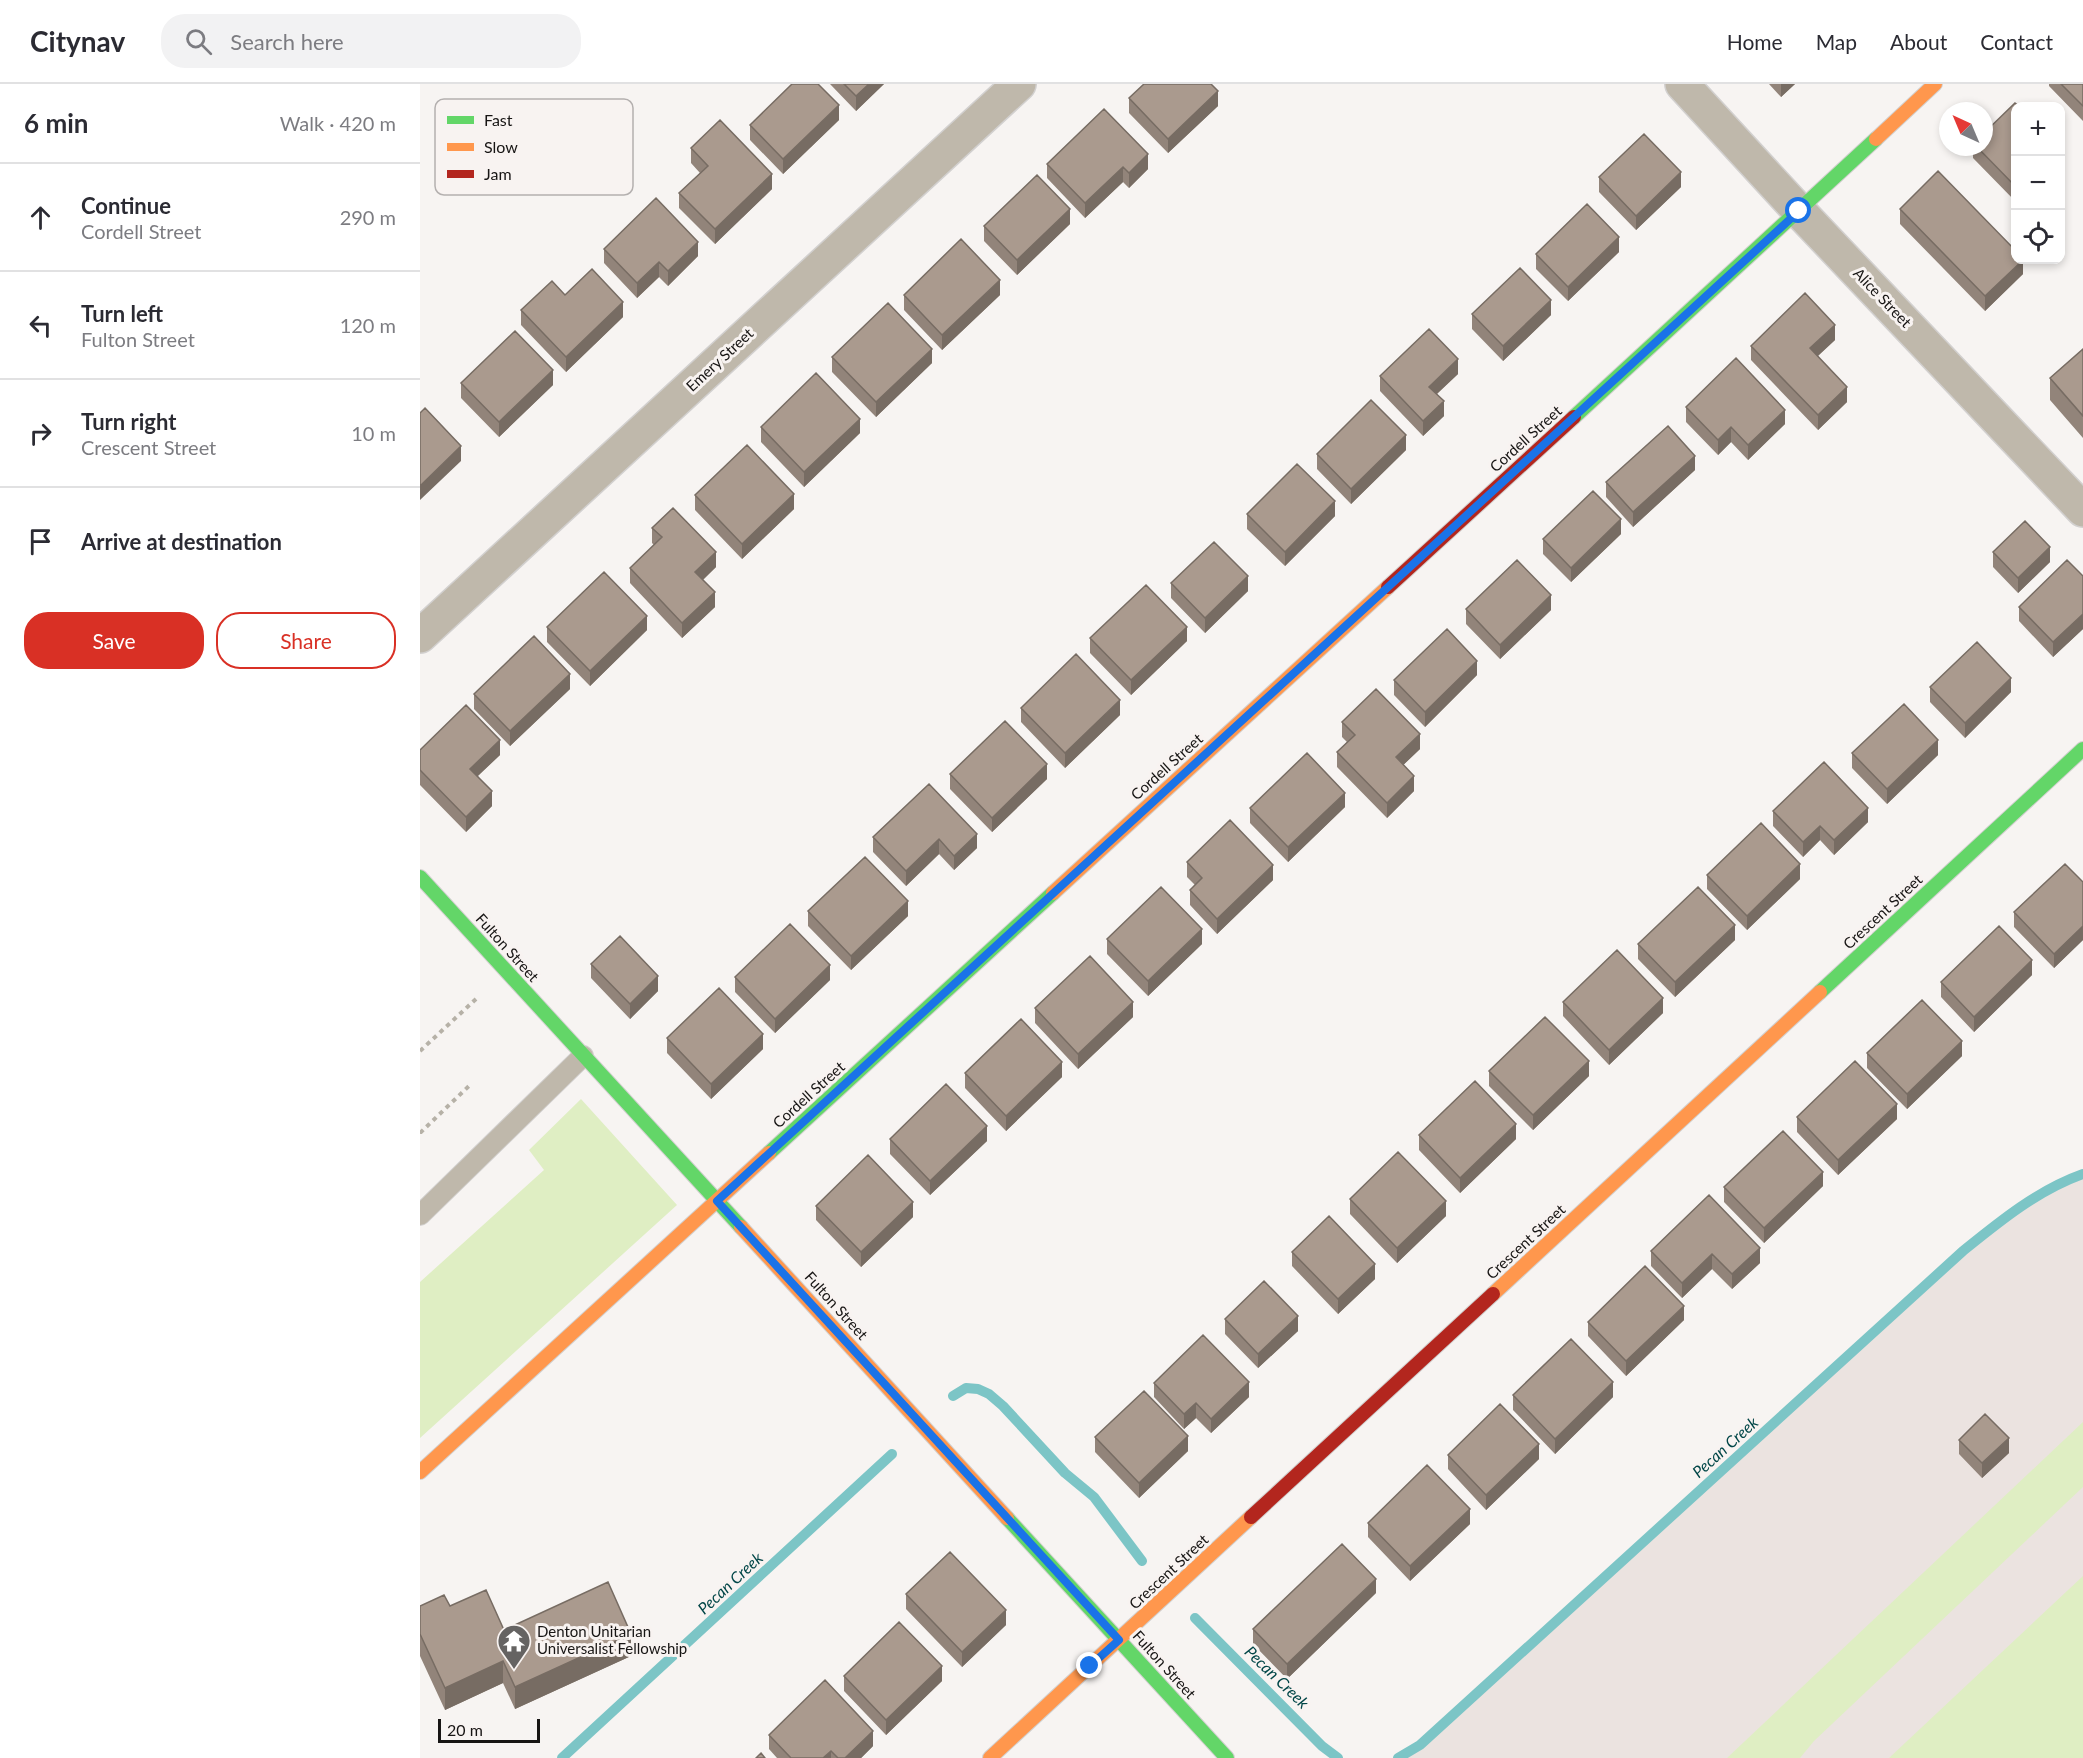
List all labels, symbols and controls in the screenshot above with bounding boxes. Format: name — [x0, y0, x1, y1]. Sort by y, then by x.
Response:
search box — [161, 14, 581, 68]
text: Citynav — [30, 24, 125, 58]
icon: search — [182, 25, 215, 58]
text: Search here — [230, 28, 344, 55]
text: Home — [1727, 29, 1783, 54]
text: Map — [1816, 29, 1857, 54]
text: About — [1890, 29, 1947, 54]
text: Contact — [1980, 29, 2053, 54]
legend — [435, 99, 633, 195]
north arrow — [1939, 102, 1993, 156]
map controls — [2011, 102, 2065, 264]
button: + — [2011, 102, 2065, 156]
text: 6 min — [24, 107, 88, 139]
text: Fast — [484, 110, 513, 129]
text: Walk · 420 m — [280, 111, 396, 135]
text: Slow — [484, 137, 518, 156]
button: − — [2011, 156, 2065, 210]
text: Jam — [484, 164, 512, 183]
text: Continue — [81, 192, 171, 219]
route start — [1785, 197, 1811, 223]
icon: ahead — [24, 201, 57, 234]
text: 290 m — [340, 205, 396, 229]
button: locate — [2011, 210, 2065, 264]
text: Cordell Street — [81, 219, 201, 243]
street label: Alice Street — [1850, 264, 1916, 331]
text: Turn left — [81, 300, 163, 327]
icon: left — [24, 309, 57, 342]
text: 120 m — [340, 313, 396, 337]
street label: Emery Street — [682, 323, 757, 395]
text: Fulton Street — [81, 327, 195, 351]
street label: Cordell Street — [1486, 401, 1565, 475]
text: Turn right — [81, 408, 176, 435]
icon: right — [24, 417, 57, 450]
text: 10 m — [351, 421, 396, 445]
text: Crescent Street — [81, 435, 216, 459]
icon: arrive — [24, 525, 57, 558]
text: Arrive at destination — [81, 528, 282, 555]
button: Save — [24, 612, 204, 669]
button: Share — [216, 612, 396, 669]
street label: Cordell Street — [1127, 729, 1206, 803]
street label: Crescent Street — [1839, 870, 1926, 952]
street label: Fulton Street — [472, 910, 543, 986]
street label: Cordell Street — [769, 1057, 848, 1131]
street label: Crescent Street — [1482, 1200, 1569, 1282]
street label: Fulton Street — [801, 1268, 872, 1344]
water label: Pecan Creek — [1688, 1412, 1762, 1481]
street label: Crescent Street — [1125, 1530, 1212, 1612]
water label: Pecan Creek — [693, 1548, 766, 1617]
place label: Denton Unitarian Universalist Fellowship — [537, 1622, 687, 1657]
temple icon: Denton Unitarian Universalist Fellowship — [496, 1623, 532, 1670]
street label: Fulton Street — [1129, 1627, 1200, 1703]
water label: Pecan Creek — [1241, 1641, 1314, 1712]
route end — [1076, 1652, 1102, 1678]
scale bar — [438, 1716, 540, 1744]
text: 20 m — [447, 1720, 483, 1739]

